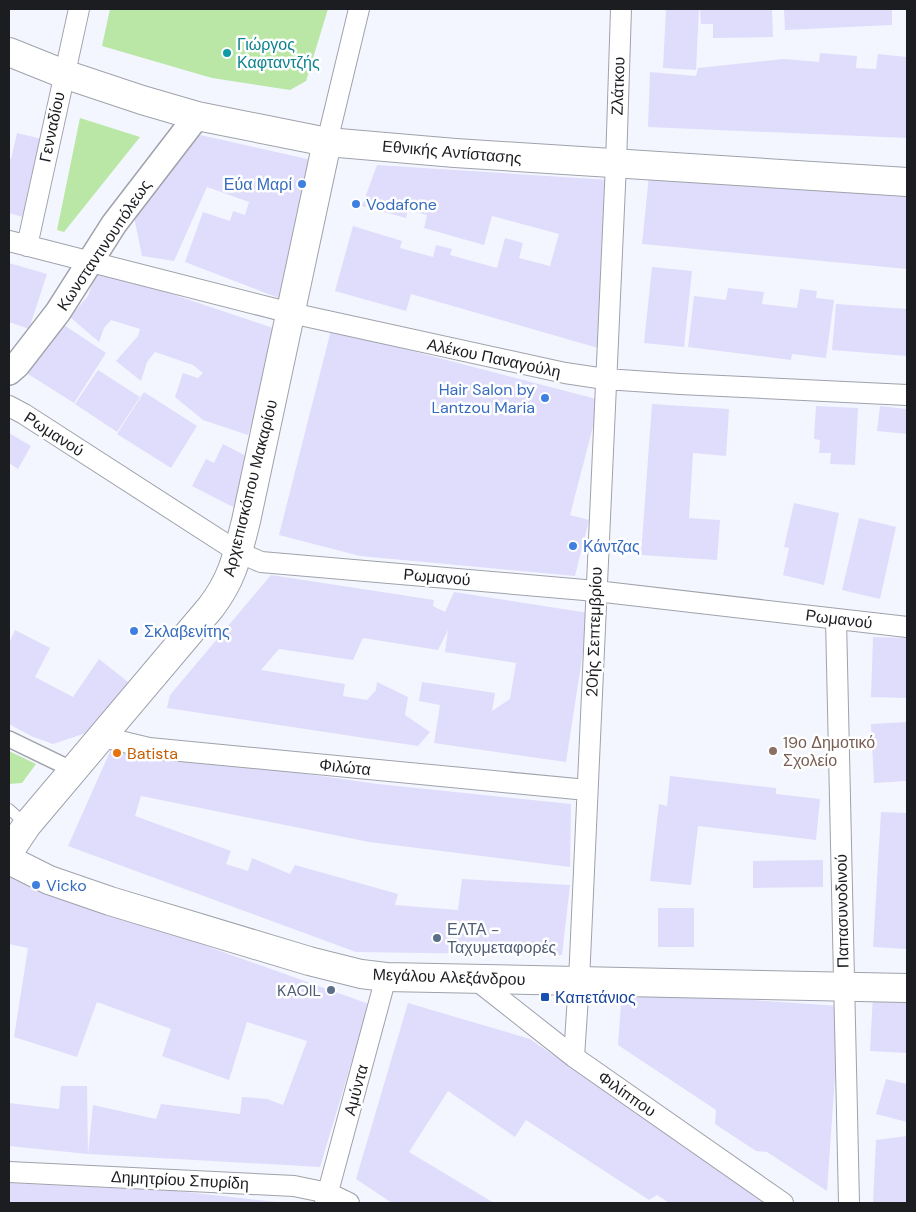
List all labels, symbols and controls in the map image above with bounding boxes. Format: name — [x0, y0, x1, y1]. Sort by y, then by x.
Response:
place label: Γιώργος Καφταντζής — [237, 34, 320, 73]
marker: Γιώργος Καφταντζής — [221, 47, 233, 59]
street label: Ζλάτκου — [606, 56, 630, 116]
street label: Γενναδίου — [34, 90, 70, 164]
street label: Εθνικής Αντίστασης — [381, 135, 523, 169]
place label: Εύα Μαρί — [224, 174, 292, 195]
street label: Κωνσταντινουπόλεως — [52, 175, 156, 315]
marker: Εύα Μαρί — [296, 178, 308, 190]
place label: Vodafone — [366, 194, 437, 215]
marker: Vodafone — [350, 198, 362, 210]
street label: Αλέκου Παναγούλη — [425, 334, 563, 382]
place label: Hair Salon by Lantzou Maria — [432, 379, 535, 418]
marker: Hair Salon by Lantzou Maria — [539, 392, 551, 404]
street label: Αρχιεπισκόπου Μακαρίου — [218, 397, 282, 579]
street label: Ρωμανού — [20, 407, 88, 461]
place label: Κάντζας — [583, 536, 640, 557]
marker: Κάντζας — [567, 540, 579, 552]
street label: Ρωμανού — [403, 564, 471, 590]
street label: 20ής Σεπτεμβρίου — [581, 566, 607, 698]
street label: Ρωμανού — [804, 604, 874, 634]
place label: Σκλαβενίτης — [144, 621, 230, 642]
marker: Σκλαβενίτης — [128, 625, 140, 637]
place label: 19ο Δημοτικό Σχολείο — [783, 732, 875, 771]
place label: Batista — [127, 743, 178, 764]
marker: 19ο Δημοτικό Σχολείο — [767, 745, 779, 757]
marker: Batista — [111, 747, 123, 759]
street label: Φιλώτα — [318, 754, 372, 780]
street label: Παπασυνοδινού — [831, 854, 853, 968]
place label: Vicko — [46, 875, 87, 896]
marker: Vicko — [30, 879, 42, 891]
place label: ΕΛΤΑ - Ταχυμεταφορές — [447, 919, 557, 958]
marker: ΕΛΤΑ - Ταχυμεταφορές — [431, 932, 443, 944]
street label: Μεγάλου Αλεξάνδρου — [372, 964, 526, 990]
place label: KAOIL — [277, 980, 321, 1001]
marker: KAOIL — [325, 984, 337, 996]
place label: Καπετάνιος — [555, 987, 636, 1008]
marker: Καπετάνιος — [539, 991, 551, 1003]
street label: Αμύντα — [339, 1062, 373, 1118]
street label: Φιλίππου — [594, 1066, 660, 1122]
street label: Δημητρίου Σπυρίδη — [111, 1166, 249, 1194]

